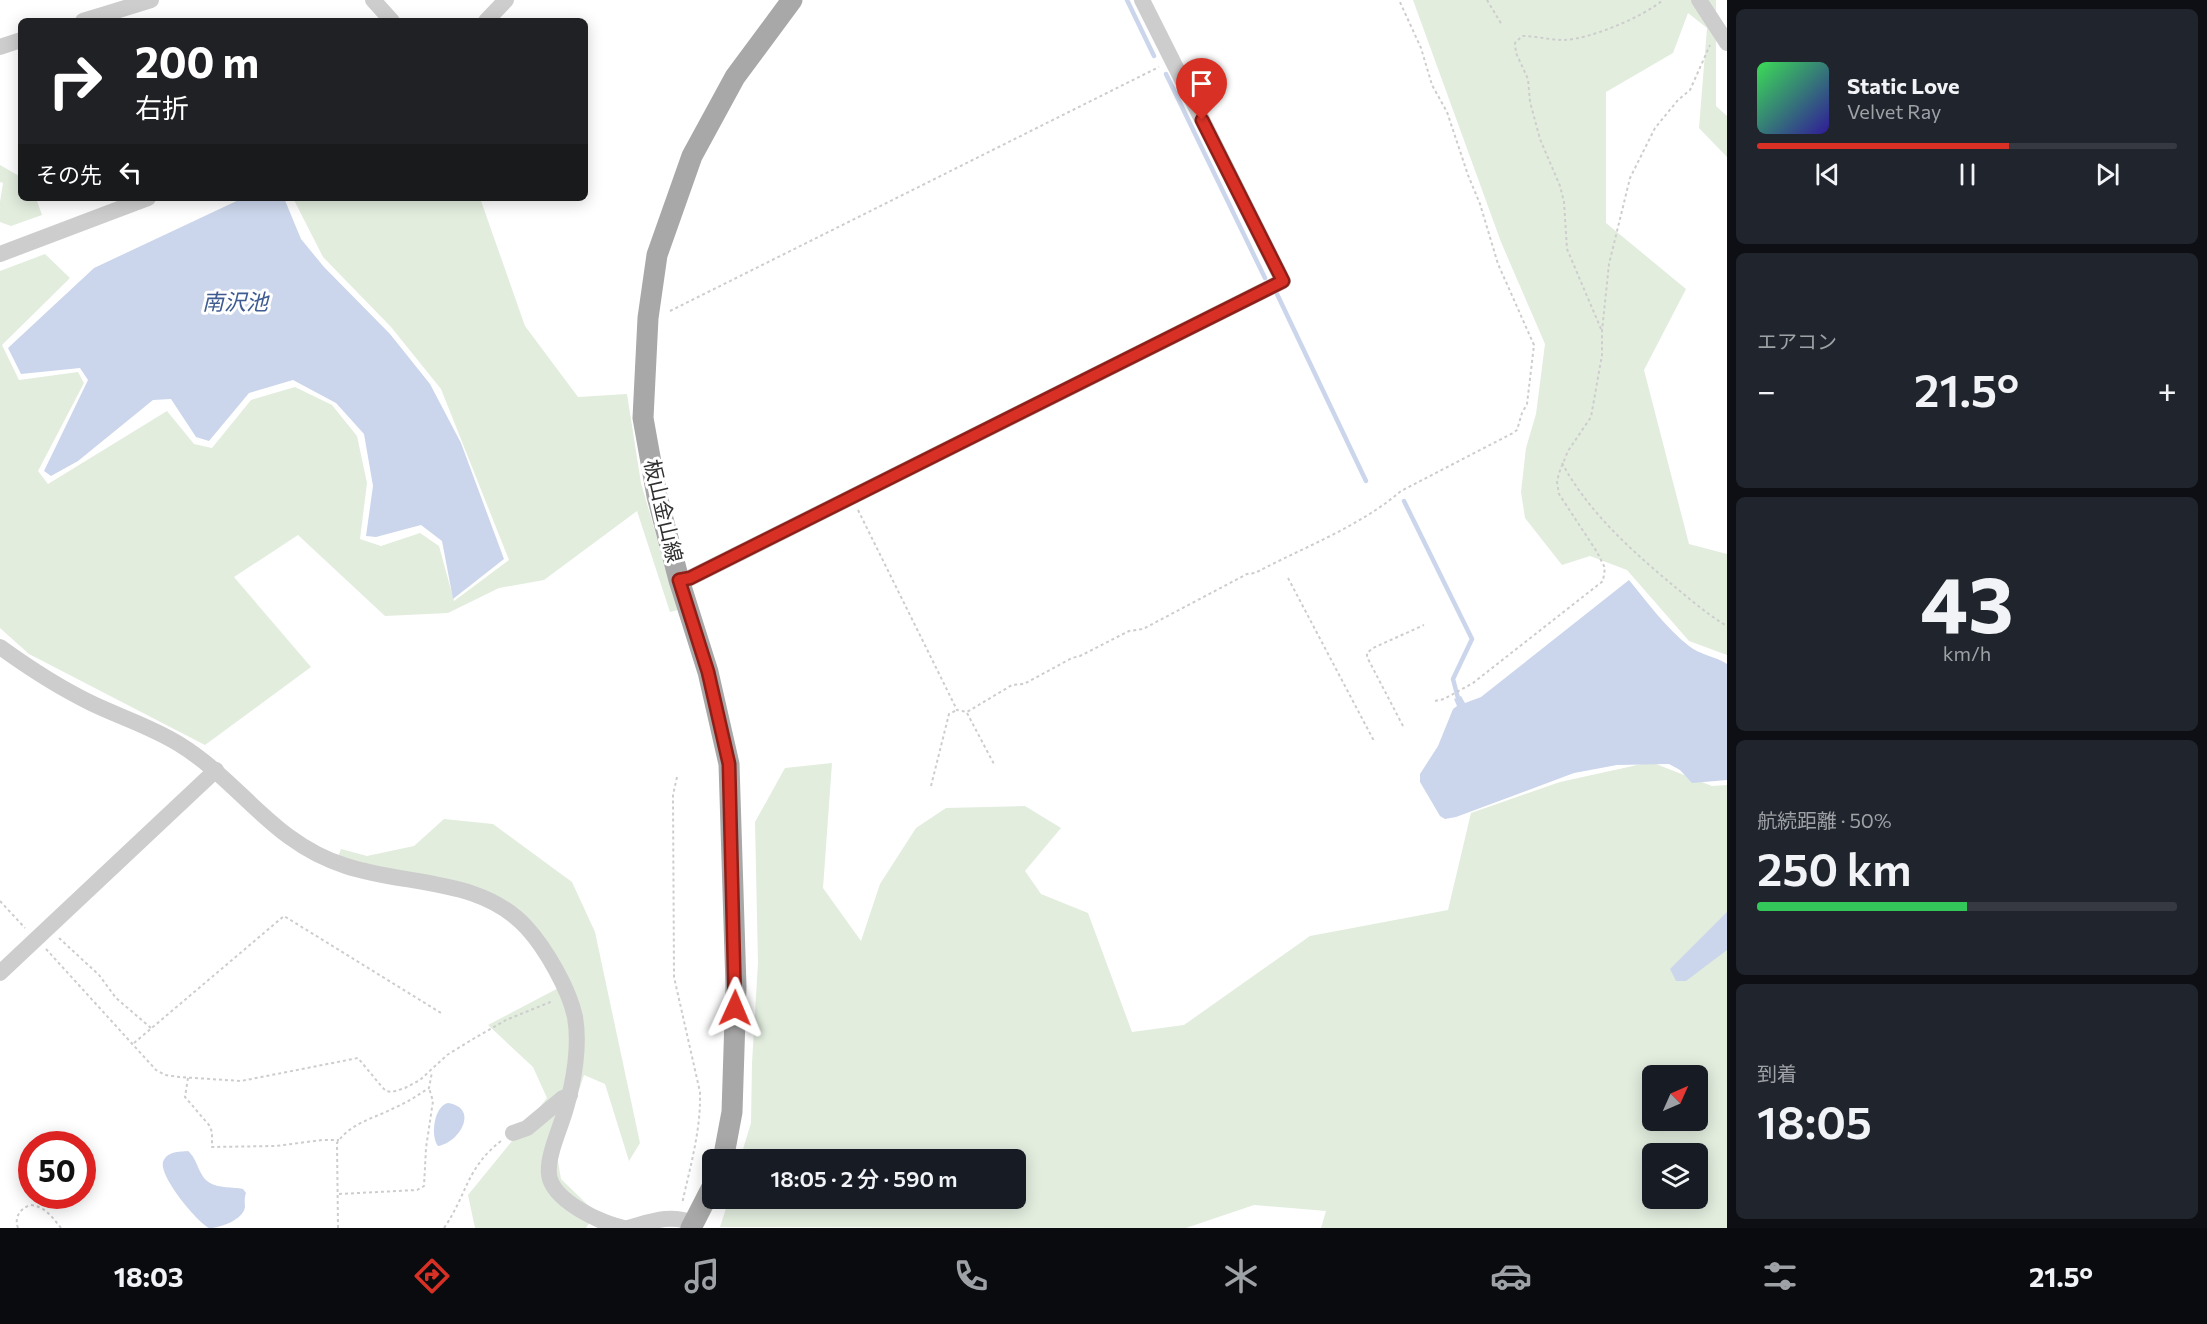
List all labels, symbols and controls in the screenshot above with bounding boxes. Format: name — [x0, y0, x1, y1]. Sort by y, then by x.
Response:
text: 200 m — [135, 35, 259, 87]
icon: right — [36, 42, 114, 120]
pin — [1176, 58, 1227, 120]
icon: arrive — [1185, 67, 1218, 100]
text: Static Love — [1847, 72, 1960, 99]
text: 右折 — [135, 91, 189, 124]
text: Velvet Ray — [1847, 99, 1941, 123]
icon: left — [114, 156, 147, 189]
icon: previous — [1811, 158, 1844, 191]
icon: pause — [1951, 158, 1984, 191]
icon: next — [2091, 158, 2124, 191]
text: その先 — [36, 161, 102, 188]
water label: 南沢池 — [202, 288, 270, 315]
text: エアコン — [1757, 329, 1837, 353]
text: 21.5° — [1914, 361, 2019, 416]
text: − — [1757, 369, 1776, 410]
text: + — [2158, 369, 2177, 410]
street label: 板山金山線 — [640, 457, 688, 565]
text: 43 — [1920, 554, 2014, 649]
text: km/h — [1943, 641, 1991, 665]
text: 航続距離 · 50% — [1757, 808, 1892, 832]
text: 250 km — [1757, 840, 1911, 895]
position arrow — [703, 976, 767, 1040]
text: 到着 — [1757, 1061, 1797, 1085]
north arrow — [1642, 1065, 1708, 1131]
map controls — [1642, 1065, 1708, 1209]
text: 18:05 — [1757, 1093, 1872, 1148]
speed limit sign: 50 — [18, 1131, 96, 1209]
button: layers — [1642, 1143, 1708, 1209]
text: 18:05 · 2 分 · 590 m — [770, 1165, 958, 1192]
icon: directions — [411, 1255, 453, 1297]
icon: music — [681, 1255, 723, 1297]
icon: phone — [950, 1255, 992, 1297]
icon: climate — [1220, 1255, 1262, 1297]
icon: car — [1490, 1255, 1532, 1297]
icon: filters — [1759, 1255, 1801, 1297]
text: 18:03 — [114, 1260, 183, 1293]
text: 21.5° — [2029, 1260, 2093, 1293]

